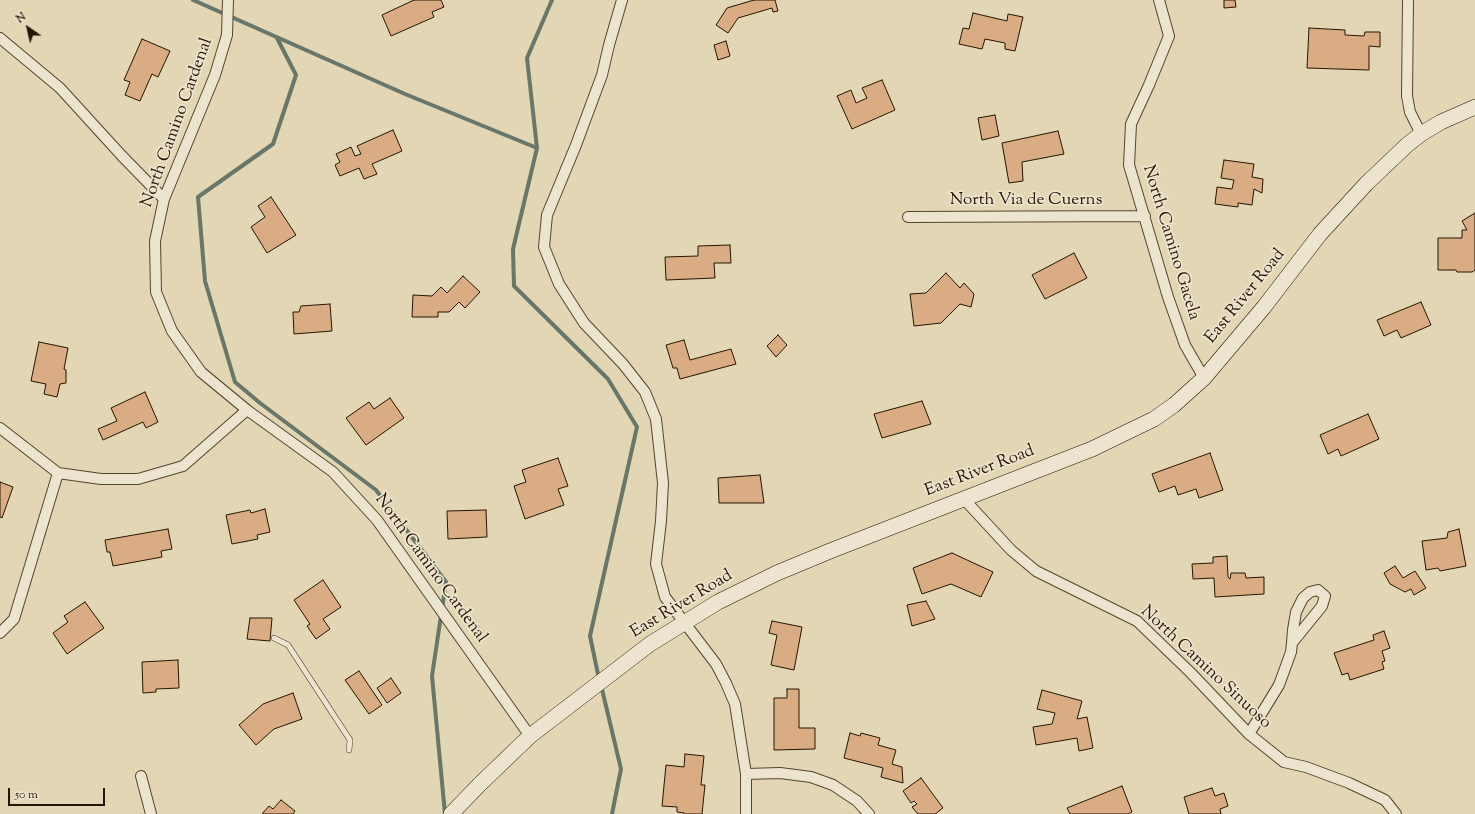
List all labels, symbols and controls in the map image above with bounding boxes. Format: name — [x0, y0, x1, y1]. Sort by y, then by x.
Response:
north arrow — [8, 8, 48, 48]
text: N — [13, 9, 29, 27]
street label: North Camino Cardenal — [138, 35, 218, 211]
street label: North Camino Gacela — [1137, 163, 1203, 323]
street label: North Via de Cuerns — [950, 191, 1102, 211]
street label: East River Road — [1202, 246, 1290, 348]
street label: East River Road — [922, 442, 1038, 502]
street label: North Camino Cardenal — [369, 491, 491, 647]
street label: East River Road — [627, 566, 737, 644]
street label: North Camino Sinuoso — [1135, 602, 1275, 734]
scale bar — [10, 780, 107, 806]
text: 50 m — [15, 786, 38, 804]

